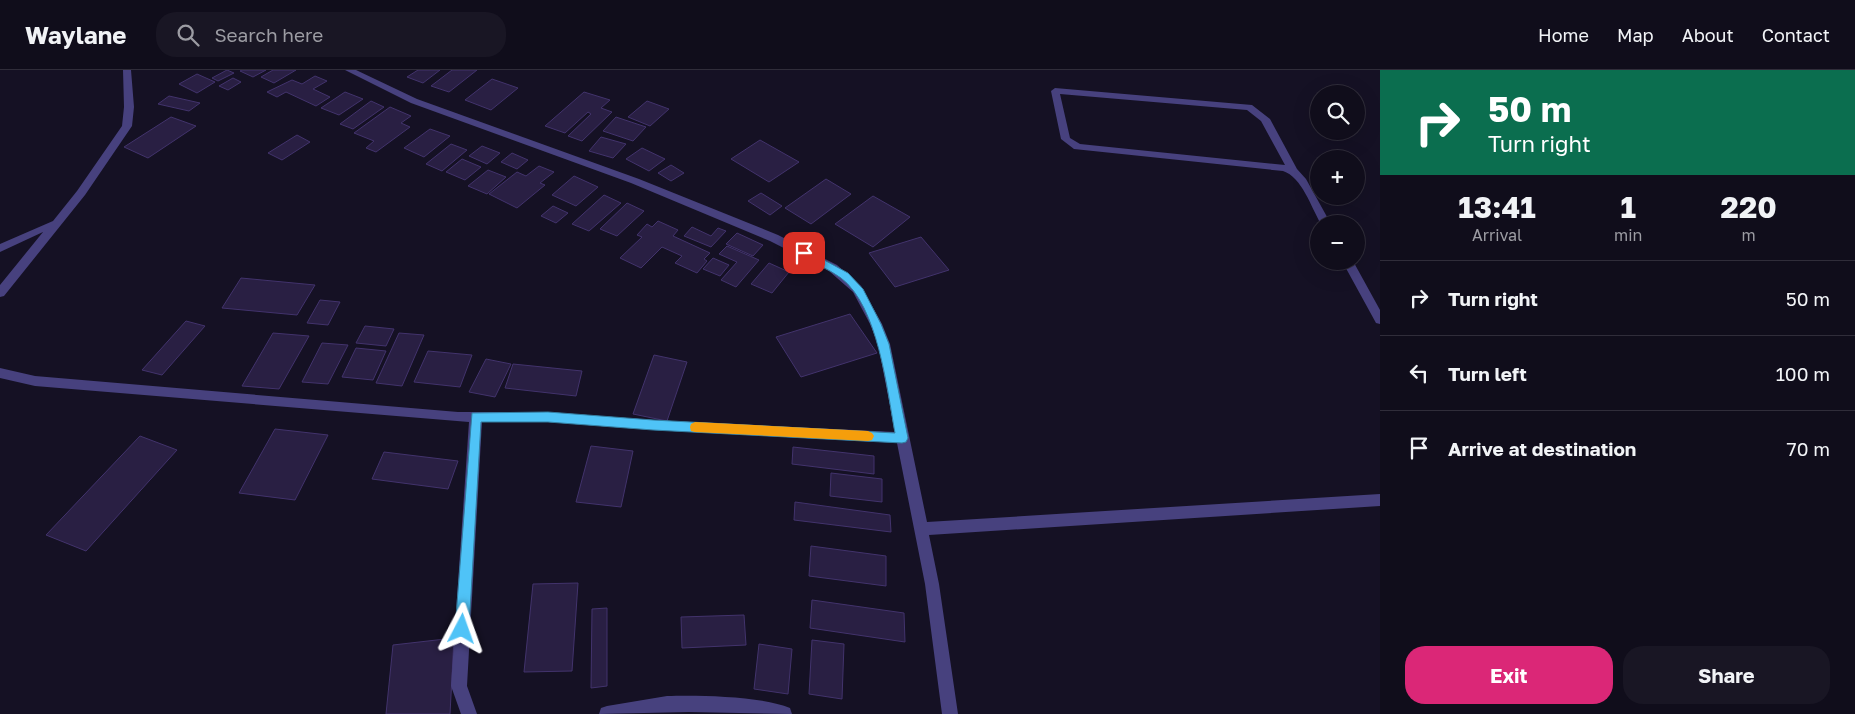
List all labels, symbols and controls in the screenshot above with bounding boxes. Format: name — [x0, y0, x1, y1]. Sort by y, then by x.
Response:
search box — [156, 12, 506, 57]
text: Waylane — [25, 20, 126, 49]
icon: search — [174, 21, 202, 49]
text: Search here — [214, 23, 323, 46]
text: Home — [1538, 24, 1589, 46]
text: Map — [1617, 24, 1654, 46]
text: About — [1682, 24, 1734, 46]
text: Contact — [1762, 24, 1830, 46]
map controls — [1310, 85, 1365, 270]
button: search — [1310, 85, 1365, 140]
text: 50 m — [1488, 88, 1571, 130]
icon: right — [1405, 90, 1470, 155]
text: Turn right — [1488, 130, 1591, 157]
button: + — [1310, 150, 1365, 205]
text: 13:41 — [1458, 189, 1536, 225]
text: 1 — [1620, 189, 1636, 225]
text: 220 — [1721, 189, 1777, 225]
button: − — [1310, 215, 1365, 270]
text: Arrival — [1472, 225, 1522, 245]
text: min — [1614, 225, 1642, 245]
text: m — [1742, 225, 1756, 245]
pin — [783, 232, 825, 274]
icon: arrive — [790, 239, 818, 267]
icon: right — [1405, 284, 1433, 312]
text: Turn right — [1448, 287, 1538, 310]
text: 50 m — [1786, 287, 1830, 310]
icon: left — [1405, 359, 1433, 387]
text: Turn left — [1448, 362, 1527, 385]
text: 100 m — [1776, 362, 1830, 385]
icon: arrive — [1405, 434, 1433, 462]
text: Arrive at destination — [1448, 437, 1636, 460]
text: 70 m — [1787, 437, 1830, 460]
position arrow — [435, 602, 487, 654]
button: Exit — [1405, 646, 1613, 704]
button: Share — [1623, 646, 1830, 704]

